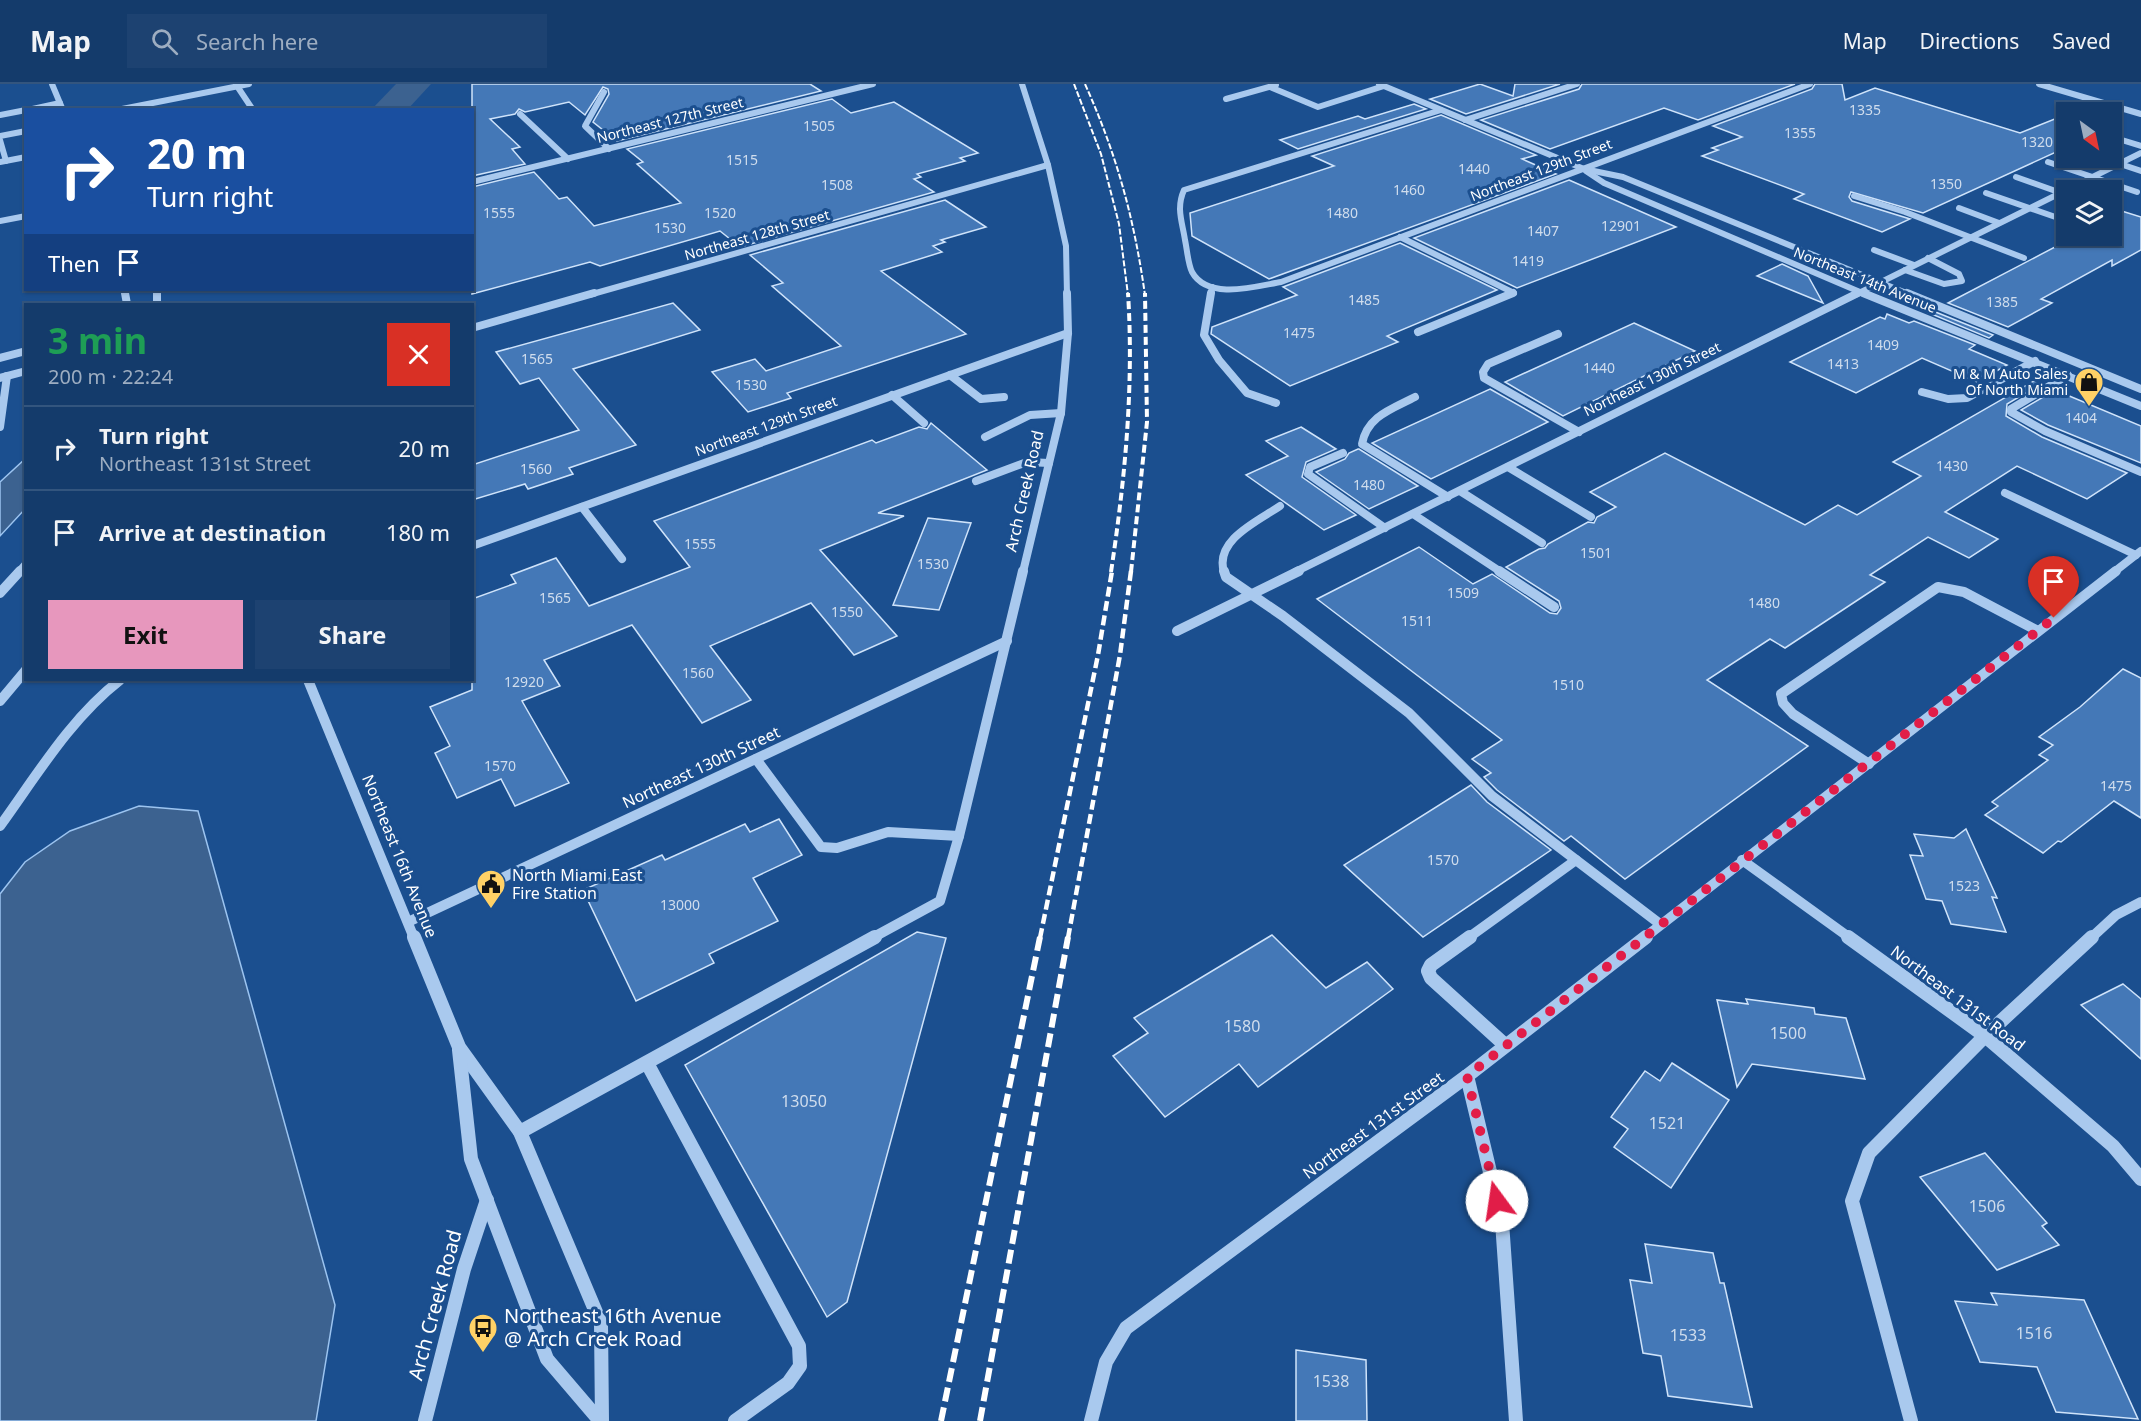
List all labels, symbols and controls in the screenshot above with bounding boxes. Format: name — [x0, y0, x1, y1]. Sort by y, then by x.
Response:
search box — [127, 14, 547, 68]
text: Map — [30, 22, 91, 60]
icon: search — [148, 25, 181, 58]
text: Search here — [196, 26, 318, 56]
text: Map — [1843, 27, 1887, 55]
text: Directions — [1920, 27, 2019, 55]
text: Saved — [2052, 27, 2111, 55]
street label: Northeast 127th Street — [595, 92, 745, 147]
house number: 1335 — [1849, 100, 1881, 119]
north arrow — [2056, 102, 2122, 168]
map controls — [2056, 102, 2122, 246]
house number: 1505 — [803, 116, 835, 135]
house number: 1355 — [1784, 123, 1816, 142]
text: 20 m — [147, 124, 247, 181]
icon: right — [48, 132, 126, 210]
house number: 1320 — [2021, 132, 2053, 151]
street label: Northeast 129th Street — [1467, 134, 1614, 205]
house number: 1515 — [726, 150, 758, 169]
house number: 1440 — [1458, 159, 1490, 178]
house number: 1350 — [1930, 174, 1962, 193]
house number: 1508 — [821, 175, 853, 194]
text: Turn right — [147, 178, 273, 215]
house number: 1460 — [1393, 180, 1425, 199]
button: layers — [2056, 180, 2122, 246]
house number: 1555 — [483, 203, 515, 222]
house number: 1520 — [704, 203, 736, 222]
house number: 1480 — [1326, 203, 1358, 222]
street label: Northeast 128th Street — [682, 205, 832, 264]
house number: 12901 — [1601, 216, 1641, 235]
house number: 1530 — [654, 218, 686, 237]
house number: 1407 — [1527, 221, 1559, 240]
street label: Northeast 14th Avenue — [1791, 242, 1939, 317]
icon: arrive — [112, 246, 145, 279]
text: Then — [48, 248, 100, 278]
house number: 1419 — [1512, 251, 1544, 270]
house number: 1485 — [1348, 290, 1380, 309]
house number: 1385 — [1986, 292, 2018, 311]
text: 3 min — [48, 316, 147, 365]
button: close — [387, 323, 450, 386]
house number: 1475 — [1283, 323, 1315, 342]
house number: 1409 — [1867, 335, 1899, 354]
street label: Northeast 130th Street — [1580, 337, 1723, 420]
house number: 1565 — [521, 349, 553, 368]
house number: 1413 — [1827, 354, 1859, 373]
house number: 1440 — [1583, 358, 1615, 377]
text: 200 m · 22:24 — [48, 363, 173, 390]
place label: M & M Auto Sales Of North Miami — [1953, 364, 2068, 399]
shop icon: M & M Auto Sales Of North Miami — [2073, 366, 2105, 408]
house number: 1530 — [735, 375, 767, 394]
street label: Northeast 129th Street — [692, 391, 840, 460]
house number: 1404 — [2065, 408, 2097, 427]
text: Turn right — [99, 420, 209, 450]
street label: Arch Creek Road — [999, 428, 1049, 554]
icon: right — [48, 432, 81, 465]
text: 20 m — [399, 433, 450, 463]
text: Northeast 131st Street — [99, 450, 311, 477]
house number: 1430 — [1936, 456, 1968, 475]
house number: 1560 — [520, 459, 552, 478]
house number: 1480 — [1353, 475, 1385, 494]
icon: arrive — [48, 516, 81, 549]
text: Arrive at destination — [99, 517, 326, 547]
text: 180 m — [386, 517, 450, 547]
house number: 1555 — [684, 534, 716, 553]
house number: 1501 — [1580, 543, 1612, 562]
house number: 1530 — [917, 554, 949, 573]
pin — [2028, 556, 2079, 618]
icon: arrive — [2037, 565, 2070, 598]
house number: 1509 — [1447, 583, 1479, 602]
house number: 1565 — [539, 588, 571, 607]
house number: 1480 — [1748, 593, 1780, 612]
button: Exit — [48, 600, 243, 669]
button: Share — [255, 600, 450, 669]
house number: 1550 — [831, 602, 863, 621]
house number: 1511 — [1401, 611, 1433, 630]
house number: 1560 — [682, 663, 714, 682]
house number: 12920 — [504, 672, 544, 691]
house number: 1510 — [1552, 675, 1584, 694]
street label: Northeast 130th Street — [619, 721, 784, 813]
house number: 1570 — [484, 756, 516, 775]
street label: Northeast 16th Avenue — [357, 771, 443, 941]
house number: 1475 — [2100, 776, 2132, 795]
house number: 1570 — [1427, 850, 1459, 869]
place label: North Miami East Fire Station — [512, 864, 643, 904]
public building icon: North Miami East Fire Station — [475, 868, 507, 910]
house number: 1523 — [1948, 876, 1980, 895]
house number: 13000 — [660, 895, 700, 914]
street label: Northeast 131st Road — [1886, 940, 2030, 1056]
house number: 1580 — [1224, 1015, 1260, 1037]
house number: 1500 — [1770, 1022, 1806, 1044]
street label: Northeast 131st Street — [1298, 1066, 1448, 1184]
house number: 13050 — [781, 1090, 827, 1112]
house number: 1521 — [1649, 1112, 1685, 1134]
position arrow — [1465, 1169, 1529, 1233]
house number: 1506 — [1969, 1195, 2005, 1217]
street label: Arch Creek Road — [401, 1227, 468, 1383]
place label: Northeast 16th Avenue @ Arch Creek Road — [504, 1302, 722, 1352]
bus stop icon: Northeast 16th Avenue @ Arch Creek Road — [467, 1312, 499, 1354]
house number: 1516 — [2016, 1322, 2052, 1344]
house number: 1533 — [1670, 1324, 1706, 1346]
house number: 1538 — [1313, 1370, 1349, 1392]

